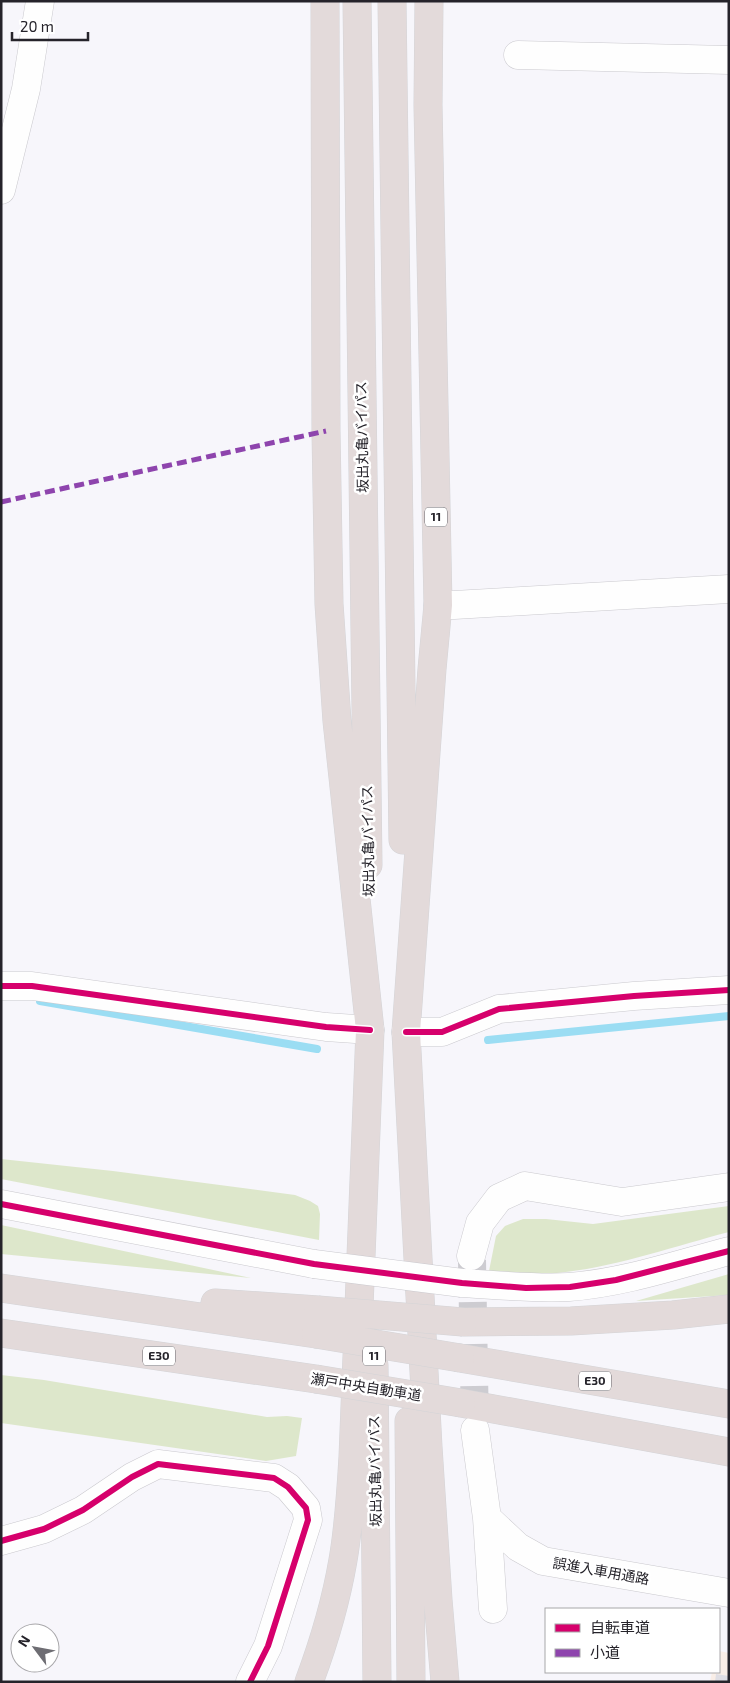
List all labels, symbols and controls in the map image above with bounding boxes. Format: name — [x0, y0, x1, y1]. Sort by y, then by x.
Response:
scale bar — [12, 10, 89, 42]
text: 20 m — [20, 17, 54, 35]
street label: 坂出丸亀バイパス — [352, 381, 371, 493]
road number: 11 — [425, 508, 447, 526]
street label: 坂出丸亀バイパス — [358, 785, 377, 897]
road number: E30 — [143, 1346, 175, 1365]
road number: 11 — [363, 1346, 385, 1365]
street label: 瀬戸中央自動車道 — [309, 1369, 423, 1404]
road number: E30 — [579, 1372, 611, 1390]
street label: 坂出丸亀バイパス — [365, 1415, 384, 1527]
street label: 誤進入車用通路 — [551, 1554, 651, 1587]
legend — [545, 1608, 720, 1673]
text: 自転車道 — [590, 1618, 650, 1636]
north arrow — [10, 1623, 60, 1673]
text: N — [14, 1632, 33, 1650]
text: 小道 — [590, 1643, 620, 1661]

